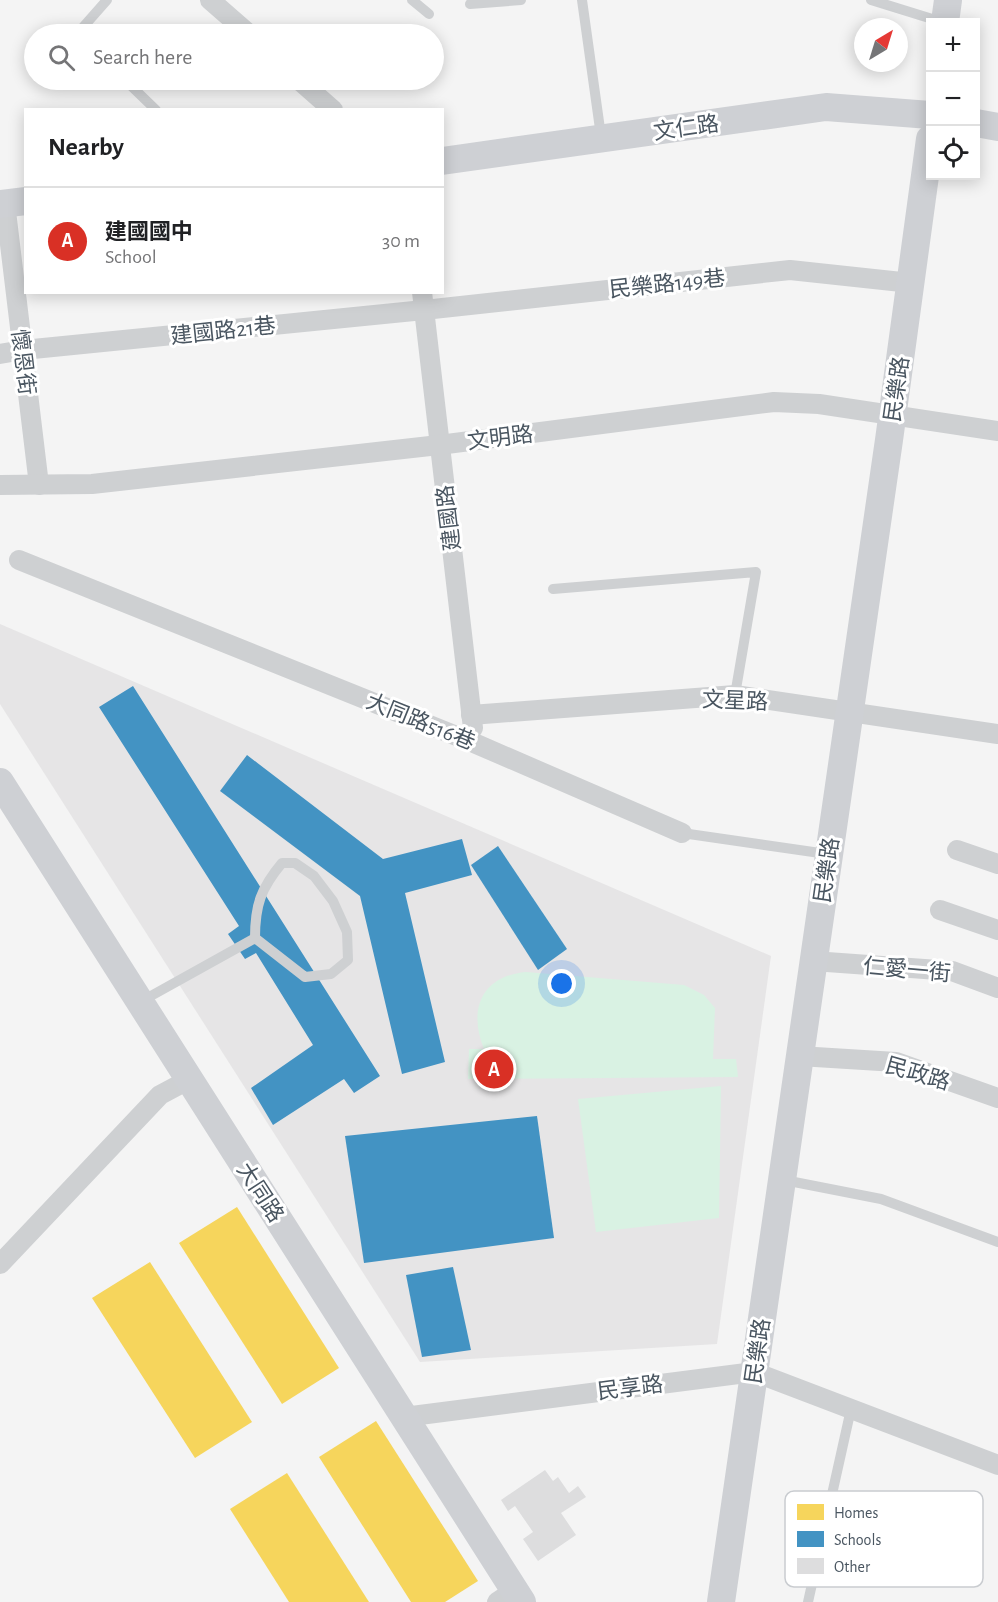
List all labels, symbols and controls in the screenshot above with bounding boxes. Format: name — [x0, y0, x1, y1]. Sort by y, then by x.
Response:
north arrow — [854, 18, 908, 72]
map controls — [926, 18, 980, 180]
button: + — [926, 18, 980, 72]
search box — [24, 24, 444, 90]
icon: search — [45, 41, 78, 74]
text: Search here — [93, 46, 192, 68]
button: − — [926, 72, 980, 126]
street label: 文仁路 — [652, 112, 720, 143]
button: locate — [926, 126, 980, 180]
text: Nearby — [48, 134, 124, 160]
text: 建國國中 — [105, 221, 193, 243]
text: A — [62, 231, 74, 251]
text: 30 m — [382, 231, 420, 251]
text: School — [105, 247, 157, 267]
street label: 民樂路149巷 — [608, 266, 726, 301]
street label: 建國路21巷 — [169, 314, 277, 347]
street label: 懷恩街 — [8, 328, 39, 396]
street label: 民樂路 — [881, 355, 912, 423]
street label: 文明路 — [466, 422, 534, 453]
street label: 建國路 — [433, 484, 464, 552]
street label: 文星路 — [702, 688, 768, 713]
street label: 大同路516巷 — [363, 689, 478, 754]
street label: 民樂路 — [811, 836, 842, 904]
street label: 仁愛一街 — [862, 954, 952, 985]
your location — [547, 969, 576, 998]
pin: A — [474, 1046, 514, 1092]
street label: 民政路 — [883, 1053, 953, 1094]
street label: 大同路 — [233, 1158, 288, 1226]
street label: 民樂路 — [742, 1317, 773, 1385]
street label: 民享路 — [596, 1372, 664, 1403]
legend — [785, 1491, 983, 1587]
text: Homes — [834, 1505, 878, 1521]
text: Schools — [834, 1532, 881, 1548]
text: Other — [834, 1559, 871, 1575]

